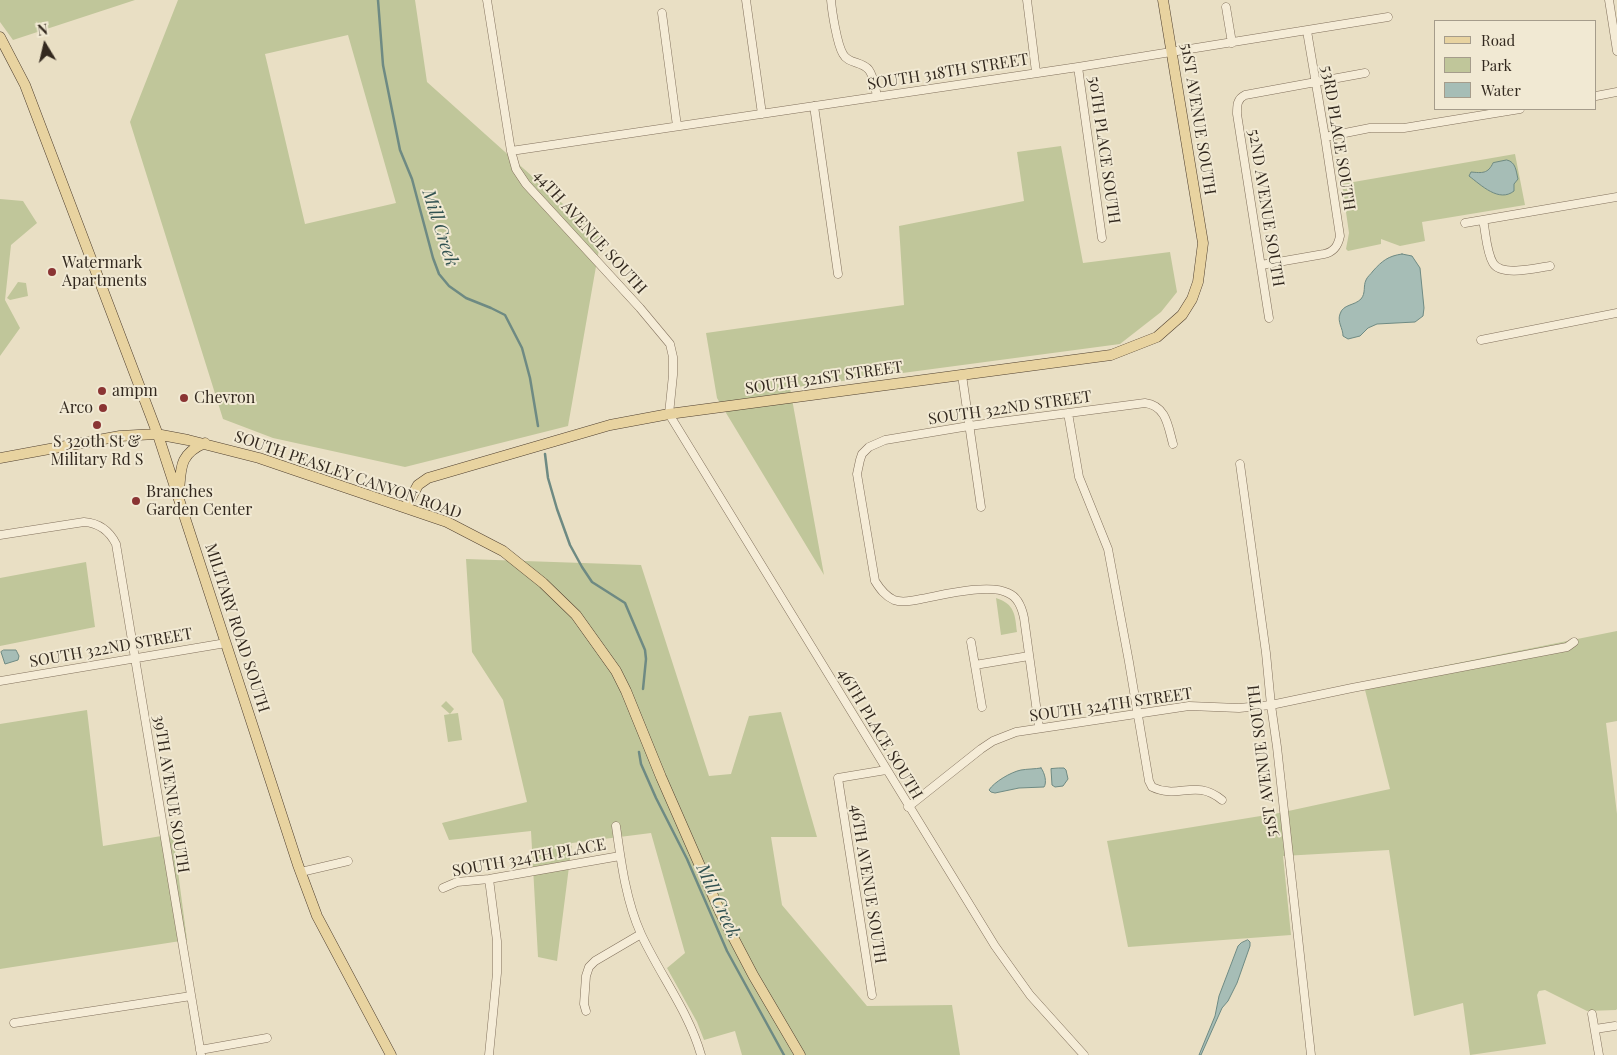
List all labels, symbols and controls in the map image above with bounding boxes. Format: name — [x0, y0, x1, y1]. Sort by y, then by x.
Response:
north arrow — [20, 20, 70, 70]
text: N — [36, 20, 49, 40]
legend — [1434, 20, 1597, 110]
text: Road — [1481, 30, 1515, 50]
street label: 51ST AVENUE SOUTH — [1177, 42, 1219, 196]
street label: SOUTH 318TH STREET — [866, 50, 1030, 94]
text: Park — [1481, 55, 1512, 75]
street label: 53RD PLACE SOUTH — [1317, 64, 1359, 212]
street label: 50TH PLACE SOUTH — [1084, 75, 1124, 225]
text: Water — [1481, 80, 1521, 100]
street label: 52ND AVENUE SOUTH — [1244, 128, 1288, 288]
street label: 44TH AVENUE SOUTH — [529, 166, 651, 298]
water label: Mill Creek — [417, 187, 463, 269]
place label: Watermark Apartments — [62, 253, 147, 291]
marker: Watermark Apartments — [46, 266, 58, 278]
street label: SOUTH 321ST STREET — [744, 357, 904, 399]
place label: ampm — [112, 381, 158, 401]
marker: ampm — [96, 385, 108, 397]
street label: SOUTH 322ND STREET — [927, 387, 1093, 429]
place label: Chevron — [194, 388, 255, 408]
marker: Chevron — [178, 392, 190, 404]
place label: Arco — [60, 398, 93, 418]
marker: Arco — [97, 402, 109, 414]
marker: S 320th St & Military Rd S — [91, 419, 103, 431]
street label: SOUTH PEASLEY CANYON ROAD — [232, 427, 464, 523]
place label: S 320th St & Military Rd S — [51, 432, 143, 470]
place label: Branches Garden Center — [146, 482, 252, 520]
marker: Branches Garden Center — [130, 495, 142, 507]
street label: MILITARY ROAD SOUTH — [201, 541, 273, 715]
street label: SOUTH 322ND STREET — [28, 624, 194, 672]
street label: 46TH PLACE SOUTH — [833, 665, 927, 803]
street label: SOUTH 324TH STREET — [1028, 684, 1194, 726]
street label: 51ST AVENUE SOUTH — [1244, 684, 1282, 838]
street label: 39TH AVENUE SOUTH — [149, 714, 193, 874]
street label: 46TH AVENUE SOUTH — [846, 803, 890, 965]
street label: SOUTH 324TH PLACE — [451, 835, 607, 881]
water label: Mill Creek — [691, 860, 745, 942]

